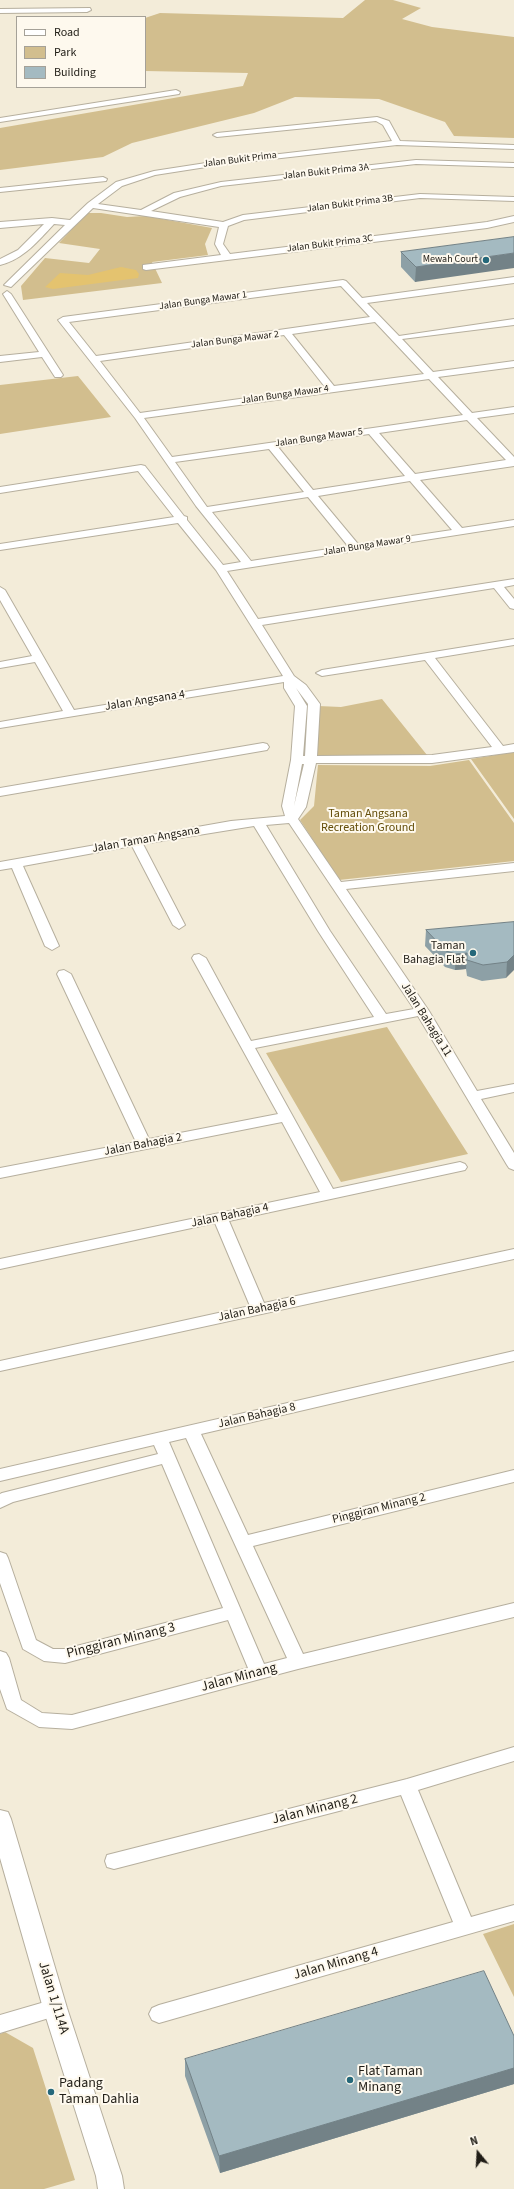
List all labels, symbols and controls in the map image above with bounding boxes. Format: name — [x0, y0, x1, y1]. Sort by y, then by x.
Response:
legend — [16, 16, 146, 88]
text: Road — [54, 24, 80, 41]
text: Park — [54, 44, 76, 61]
text: Building — [54, 64, 96, 81]
street label: Jalan Bukit Prima — [203, 150, 277, 170]
street label: Jalan Bukit Prima 3A — [282, 162, 370, 182]
street label: Jalan Bukit Prima 3B — [306, 193, 394, 215]
street label: Jalan Bukit Prima 3C — [286, 233, 374, 255]
place label: Mewah Court — [423, 254, 478, 266]
marker: Mewah Court — [481, 255, 491, 265]
street label: Jalan Bunga Mawar 1 — [158, 289, 248, 313]
street label: Jalan Bunga Mawar 2 — [190, 329, 280, 351]
street label: Jalan Bunga Mawar 4 — [240, 383, 330, 407]
street label: Jalan Bunga Mawar 5 — [274, 426, 364, 450]
street label: Jalan Bunga Mawar 9 — [322, 533, 412, 559]
street label: Jalan Angsana 4 — [104, 688, 186, 714]
park label: Taman Angsana Recreation Ground — [321, 807, 415, 835]
street label: Jalan Taman Angsana — [91, 823, 201, 857]
place label: Taman Bahagia Flat — [403, 939, 465, 967]
marker: Taman Bahagia Flat — [468, 948, 478, 958]
street label: Jalan Bahagia 11 — [397, 980, 455, 1060]
street label: Jalan Bahagia 2 — [103, 1130, 183, 1160]
street label: Jalan Bahagia 4 — [190, 1201, 270, 1231]
street label: Jalan Bahagia 6 — [217, 1295, 297, 1325]
street label: Jalan Bahagia 8 — [217, 1400, 297, 1432]
street label: Pinggiran Minang 2 — [331, 1490, 427, 1528]
street label: Pinggiran Minang 3 — [65, 1619, 177, 1663]
street label: Jalan Minang — [199, 1660, 279, 1696]
street label: Jalan Minang 2 — [270, 1791, 360, 1829]
street label: Jalan Minang 4 — [292, 1944, 380, 1984]
street label: Jalan 1/114A — [34, 1960, 72, 2036]
place label: Flat Taman Minang — [358, 2064, 423, 2096]
marker: Flat Taman Minang — [345, 2075, 355, 2085]
place label: Padang Taman Dahlia — [59, 2076, 139, 2108]
marker: Padang Taman Dahlia — [46, 2087, 56, 2097]
north arrow — [458, 2133, 498, 2173]
text: N — [468, 2133, 480, 2149]

